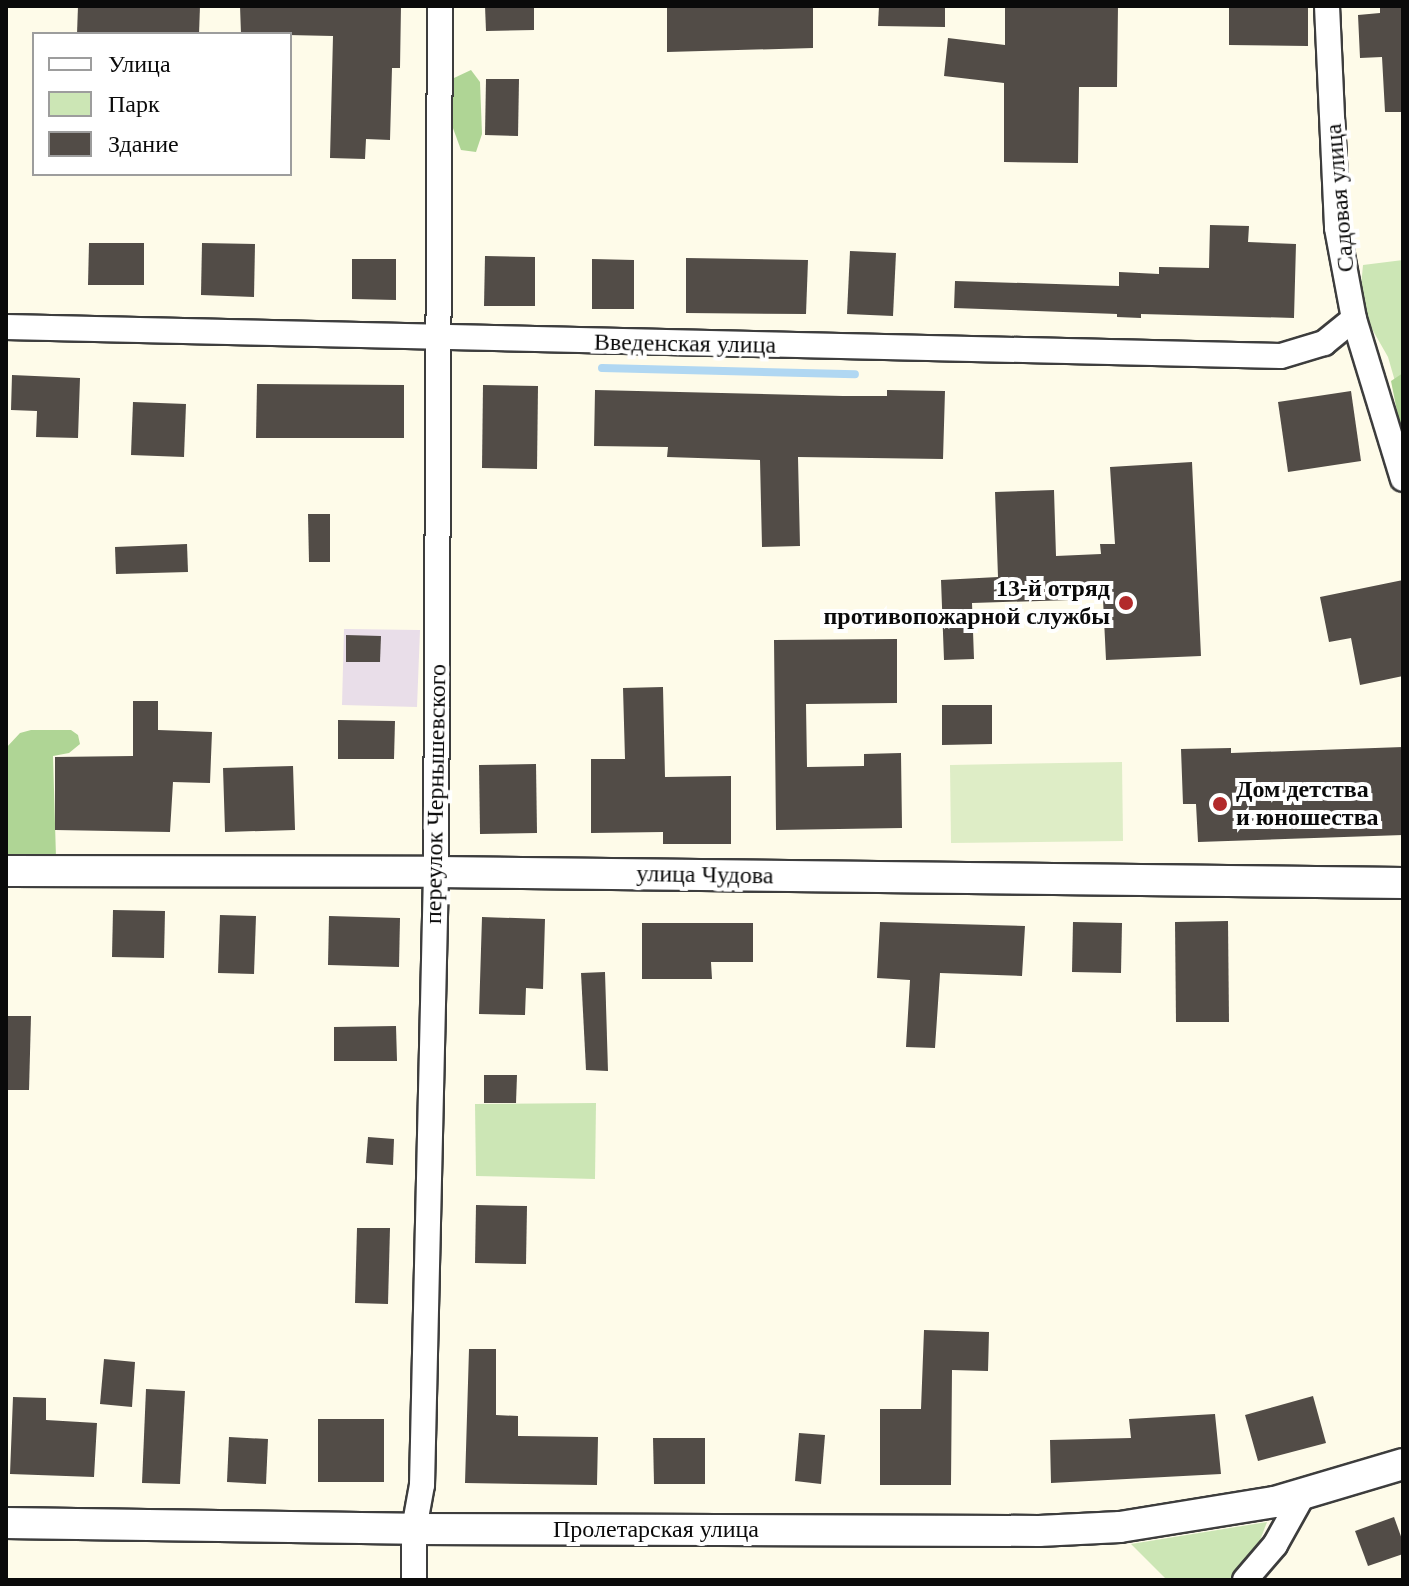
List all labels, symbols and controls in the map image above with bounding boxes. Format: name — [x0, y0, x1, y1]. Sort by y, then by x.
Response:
legend — [32, 32, 292, 176]
text: Улица — [108, 51, 171, 77]
text: Парк — [108, 91, 160, 117]
street label: Садовая улица — [1319, 123, 1361, 273]
text: Здание — [108, 131, 179, 157]
street label: Введенская улица — [594, 328, 776, 360]
place label: 13-й отряд противопожарной службы — [823, 575, 1110, 631]
marker: 13-й отряд противопожарной службы — [1117, 594, 1135, 612]
street label: переулок Чернышевского — [419, 664, 453, 924]
place label: Дом детства и юношества — [1236, 776, 1379, 832]
marker: Дом детства и юношества — [1211, 795, 1229, 813]
street label: улица Чудова — [636, 859, 774, 891]
street label: Пролетарская улица — [553, 1516, 759, 1544]

